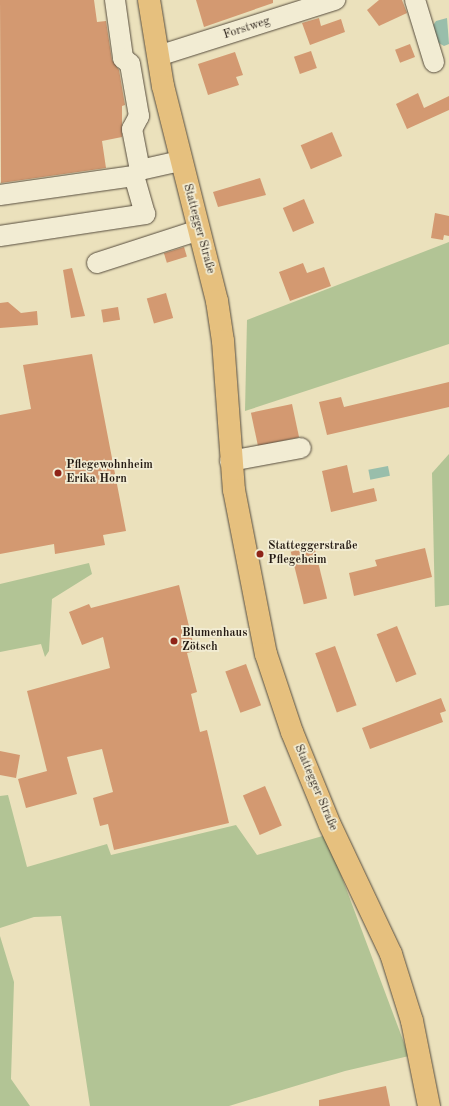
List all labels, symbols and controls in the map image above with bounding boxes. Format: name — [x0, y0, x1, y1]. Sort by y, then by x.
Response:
street label: Forstweg — [222, 15, 272, 43]
street label: Stattegger Straße — [179, 182, 217, 276]
place label: Pflegewohnheim Erika Horn — [66, 459, 153, 487]
marker: Pflegewohnheim Erika Horn — [53, 468, 63, 478]
place label: Statteggerstraße Pflegeheim — [268, 540, 358, 568]
marker: Statteggerstraße Pflegeheim — [255, 549, 265, 559]
place label: Blumenhaus Zötsch — [182, 627, 247, 655]
marker: Blumenhaus Zötsch — [169, 636, 179, 646]
street label: Stattegger Straße — [290, 743, 340, 833]

